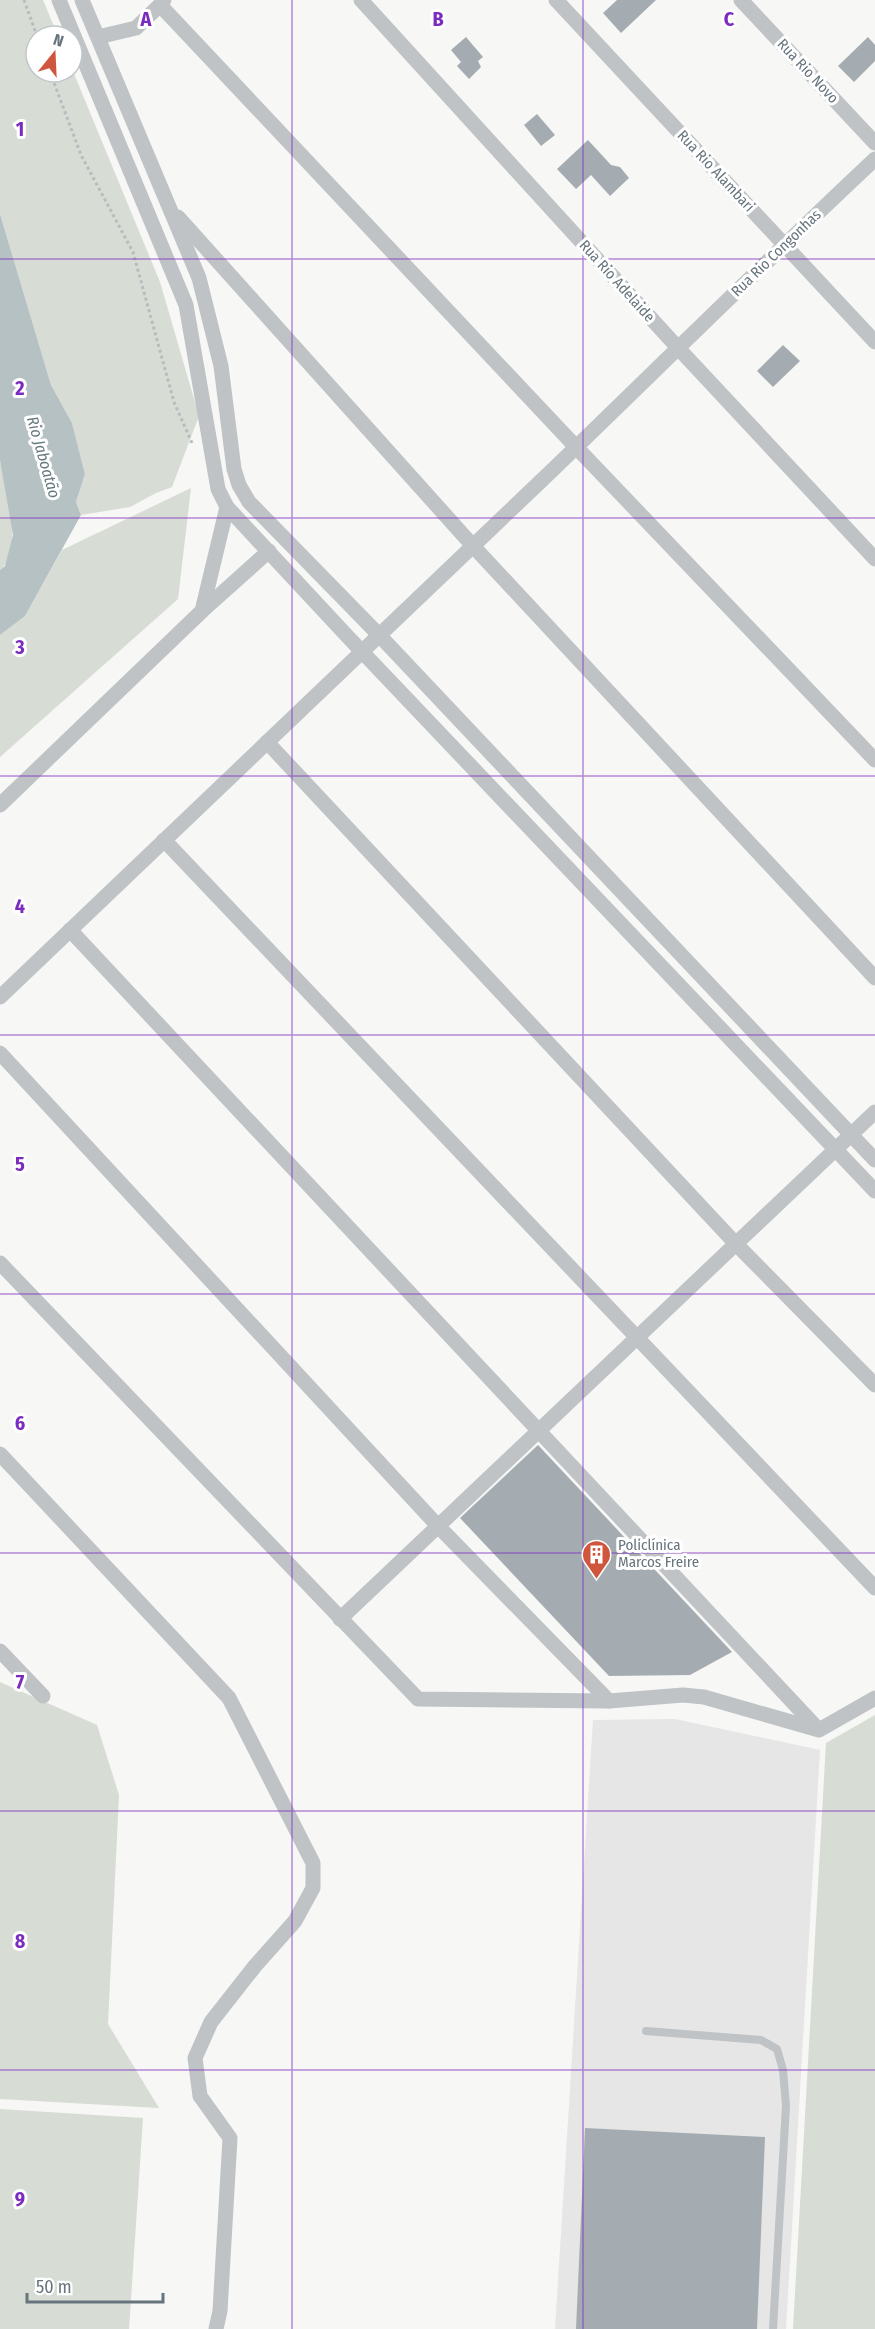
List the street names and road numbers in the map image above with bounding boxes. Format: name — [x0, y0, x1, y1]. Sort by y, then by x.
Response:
street label: Rua Rio Novo — [774, 35, 843, 107]
street label: Rua Rio Alambari — [674, 126, 758, 216]
street label: Rua Rio Congonhas — [727, 206, 825, 300]
street label: Rua Rio Adelaide — [575, 236, 659, 326]

